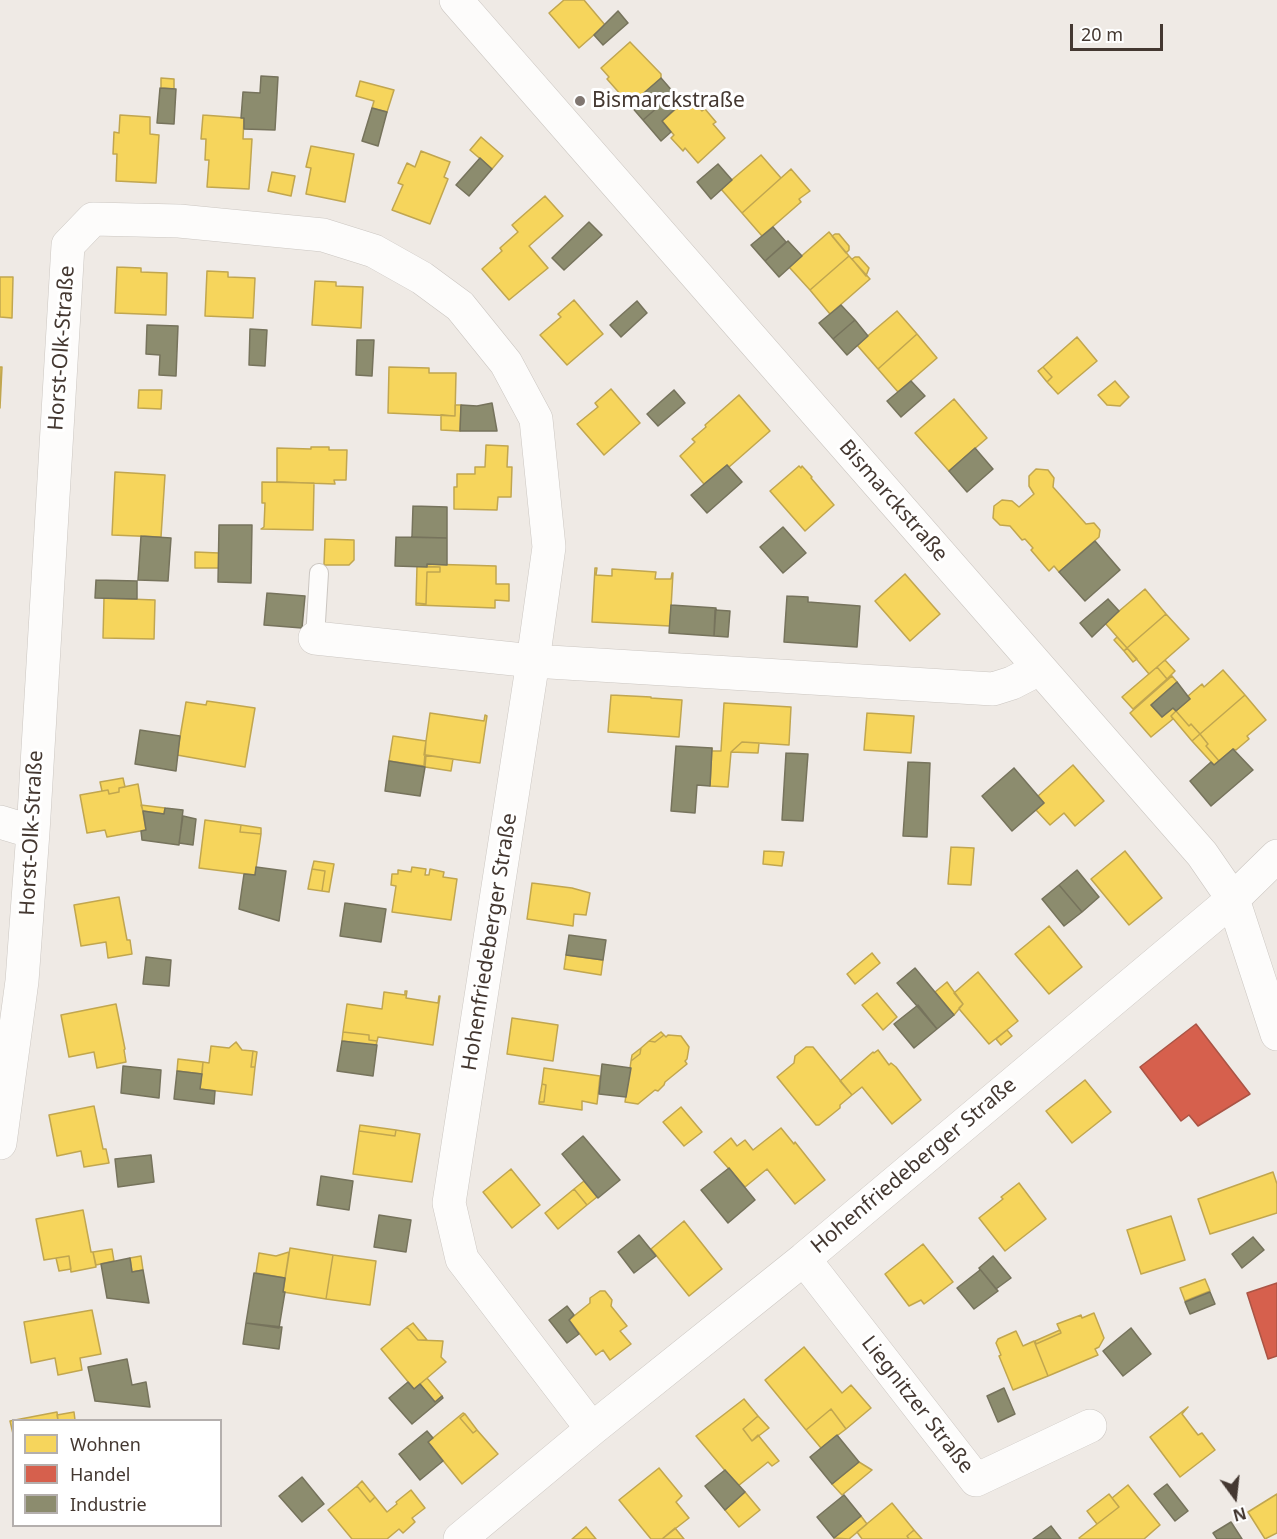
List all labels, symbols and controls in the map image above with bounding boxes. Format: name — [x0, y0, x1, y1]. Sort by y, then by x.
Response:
scale bar — [1073, 12, 1166, 50]
text: 20 m — [1081, 22, 1123, 46]
place label: Bismarckstraße — [592, 88, 745, 114]
marker: Bismarckstraße — [573, 94, 587, 108]
street label: Horst-Olk-Straße — [44, 265, 80, 431]
street label: Bismarckstraße — [833, 435, 953, 567]
street label: Horst-Olk-Straße — [15, 750, 49, 916]
street label: Hohenfriedeberger Straße — [457, 811, 523, 1073]
street label: Hohenfriedeberger Straße — [806, 1073, 1022, 1259]
street label: Liegnitzer Straße — [856, 1331, 978, 1479]
legend — [12, 1419, 222, 1527]
text: Wohnen — [70, 1432, 141, 1456]
text: Handel — [70, 1462, 130, 1486]
north arrow — [1205, 1467, 1265, 1527]
text: Industrie — [70, 1492, 147, 1516]
text: N — [1231, 1502, 1249, 1527]

